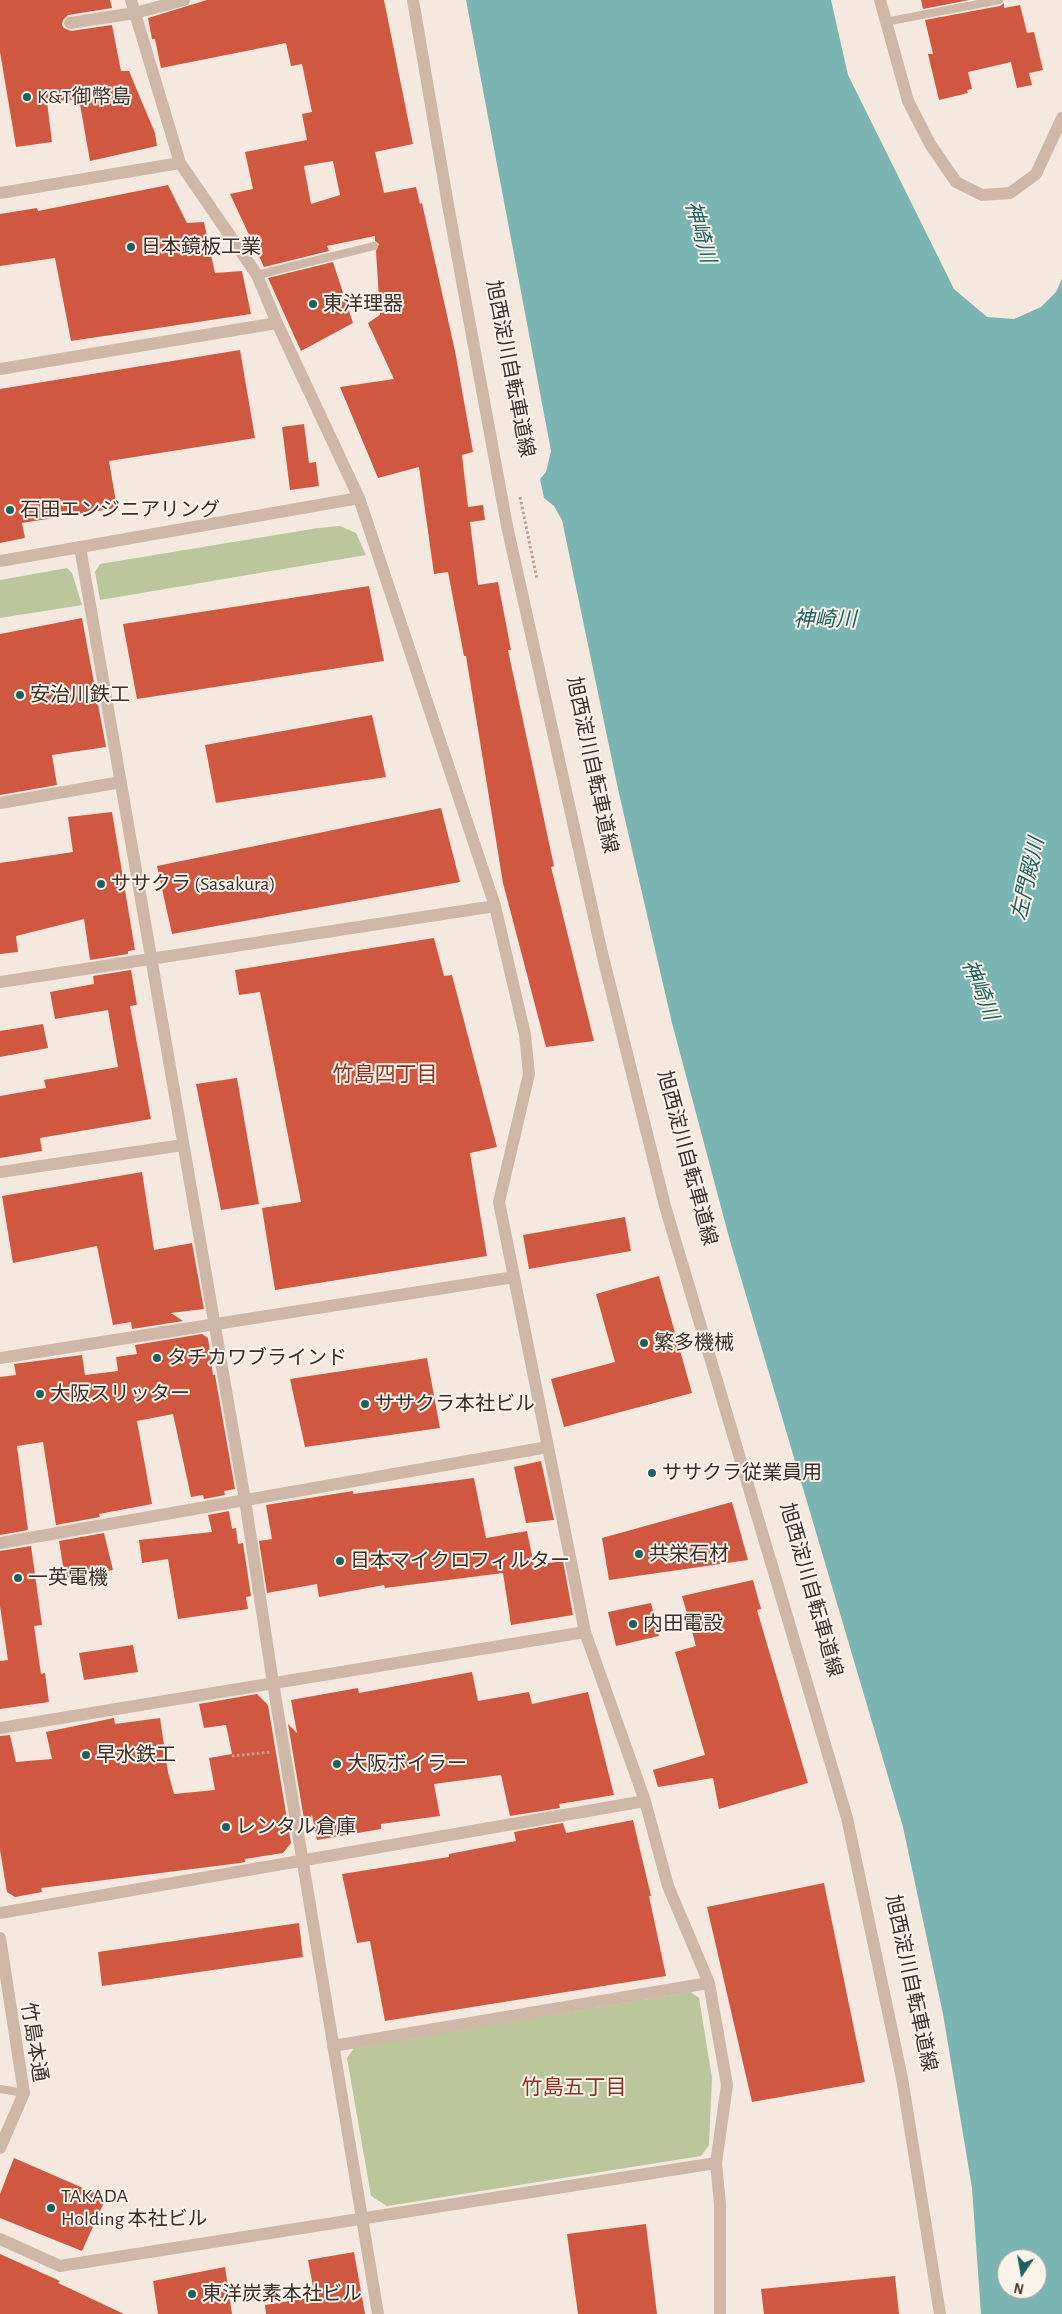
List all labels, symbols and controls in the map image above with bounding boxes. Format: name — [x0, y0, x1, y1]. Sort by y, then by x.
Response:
place label: K&T御幣島 — [37, 85, 132, 109]
marker: K&T御幣島 — [21, 91, 33, 103]
water label: 神崎川 — [680, 198, 720, 266]
place label: 日本鏡板工業 — [141, 235, 261, 259]
marker: 日本鏡板工業 — [125, 241, 137, 253]
street label: 旭西淀川自転車道線 — [481, 278, 539, 460]
place label: 東洋理器 — [323, 292, 403, 316]
marker: 東洋理器 — [307, 298, 319, 310]
place label: 石田エンジニアリング — [20, 498, 220, 522]
marker: 石田エンジニアリング — [4, 504, 16, 516]
water label: 神崎川 — [794, 607, 856, 633]
street label: 旭西淀川自転車道線 — [562, 674, 622, 856]
place label: 安治川鉄工 — [30, 683, 130, 707]
marker: 安治川鉄工 — [14, 689, 26, 701]
water label: 左門殿川 — [1006, 835, 1050, 923]
place label: ササクラ (Sasakura) — [111, 872, 276, 896]
marker: ササクラ (Sasakura) — [95, 878, 107, 890]
water label: 神崎川 — [957, 956, 1003, 1024]
district label: 竹島四丁目 — [333, 1062, 437, 1088]
street label: 旭西淀川自転車道線 — [652, 1068, 722, 1248]
place label: 繁多機械 — [654, 1331, 734, 1355]
marker: 繁多機械 — [638, 1337, 650, 1349]
place label: タチカワブラインド — [167, 1346, 347, 1370]
marker: タチカワブラインド — [151, 1352, 163, 1364]
place label: 大阪スリッター — [50, 1382, 190, 1406]
marker: 大阪スリッター — [34, 1388, 46, 1400]
place label: ササクラ本社ビル — [375, 1392, 535, 1416]
marker: ササクラ本社ビル — [359, 1398, 371, 1410]
place label: ササクラ従業員用 — [662, 1461, 822, 1485]
marker: ササクラ従業員用 — [646, 1467, 658, 1479]
street label: 旭西淀川自転車道線 — [775, 1500, 847, 1680]
place label: 共栄石材 — [649, 1542, 729, 1566]
marker: 共栄石材 — [633, 1548, 645, 1560]
place label: 日本マイクロフィルター — [350, 1549, 570, 1573]
marker: 日本マイクロフィルター — [334, 1555, 346, 1567]
place label: 一英電機 — [28, 1566, 108, 1590]
marker: 一英電機 — [12, 1572, 24, 1584]
place label: 内田電設 — [643, 1612, 723, 1636]
marker: 内田電設 — [627, 1618, 639, 1630]
place label: 早水鉄工 — [96, 1743, 176, 1767]
marker: 早水鉄工 — [80, 1749, 92, 1761]
place label: 大阪ボイラー — [347, 1752, 467, 1776]
marker: 大阪ボイラー — [331, 1758, 343, 1770]
place label: レンタル倉庫 — [236, 1815, 356, 1839]
marker: レンタル倉庫 — [220, 1821, 232, 1833]
street label: 旭西淀川自転車道線 — [881, 1892, 941, 2074]
street label: 竹島本通 — [16, 2001, 52, 2083]
district label: 竹島五丁目 — [522, 2075, 626, 2101]
place label: TAKADA Holding 本社ビル — [61, 2184, 208, 2231]
marker: TAKADA Holding 本社ビル — [45, 2202, 57, 2214]
north arrow — [997, 2249, 1047, 2299]
text: N — [1013, 2280, 1025, 2296]
place label: 東洋炭素本社ビル — [202, 2282, 362, 2306]
marker: 東洋炭素本社ビル — [186, 2288, 198, 2300]

